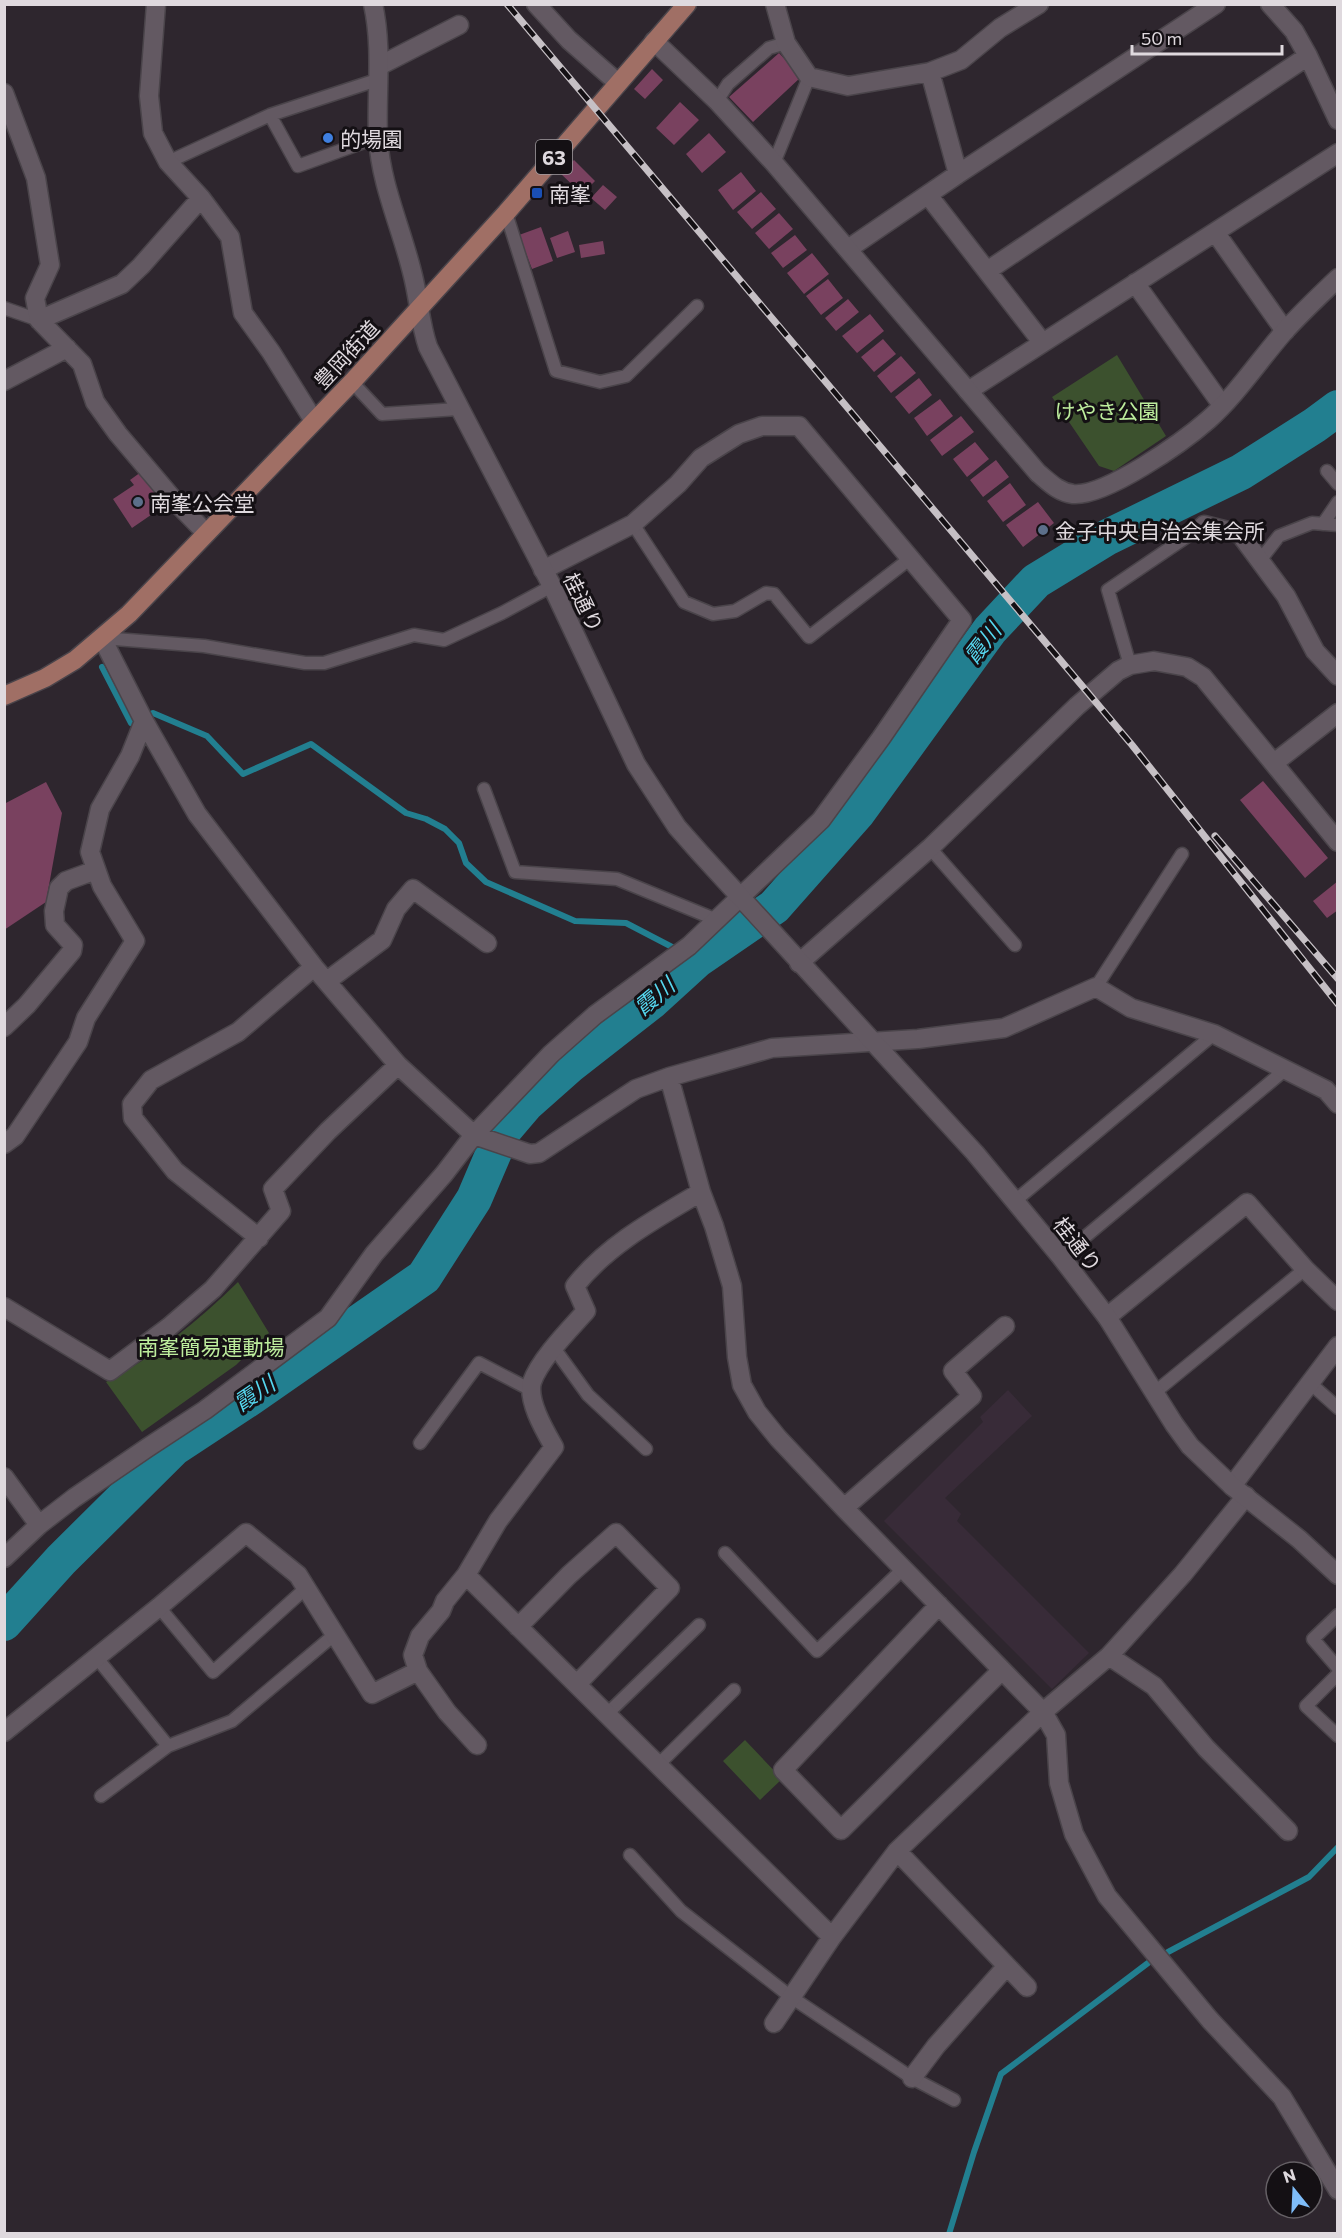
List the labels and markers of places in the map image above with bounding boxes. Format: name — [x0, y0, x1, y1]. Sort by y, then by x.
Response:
place label: 的場園 — [340, 126, 403, 151]
marker: 的場園 — [321, 131, 335, 145]
place label: 南峯 — [549, 181, 591, 206]
marker: 南峯 — [530, 186, 544, 200]
place label: 南峯公会堂 — [150, 490, 255, 515]
marker: 南峯公会堂 — [131, 495, 145, 509]
place label: 金子中央自治会集会所 — [1055, 518, 1265, 543]
marker: 金子中央自治会集会所 — [1036, 523, 1050, 537]

